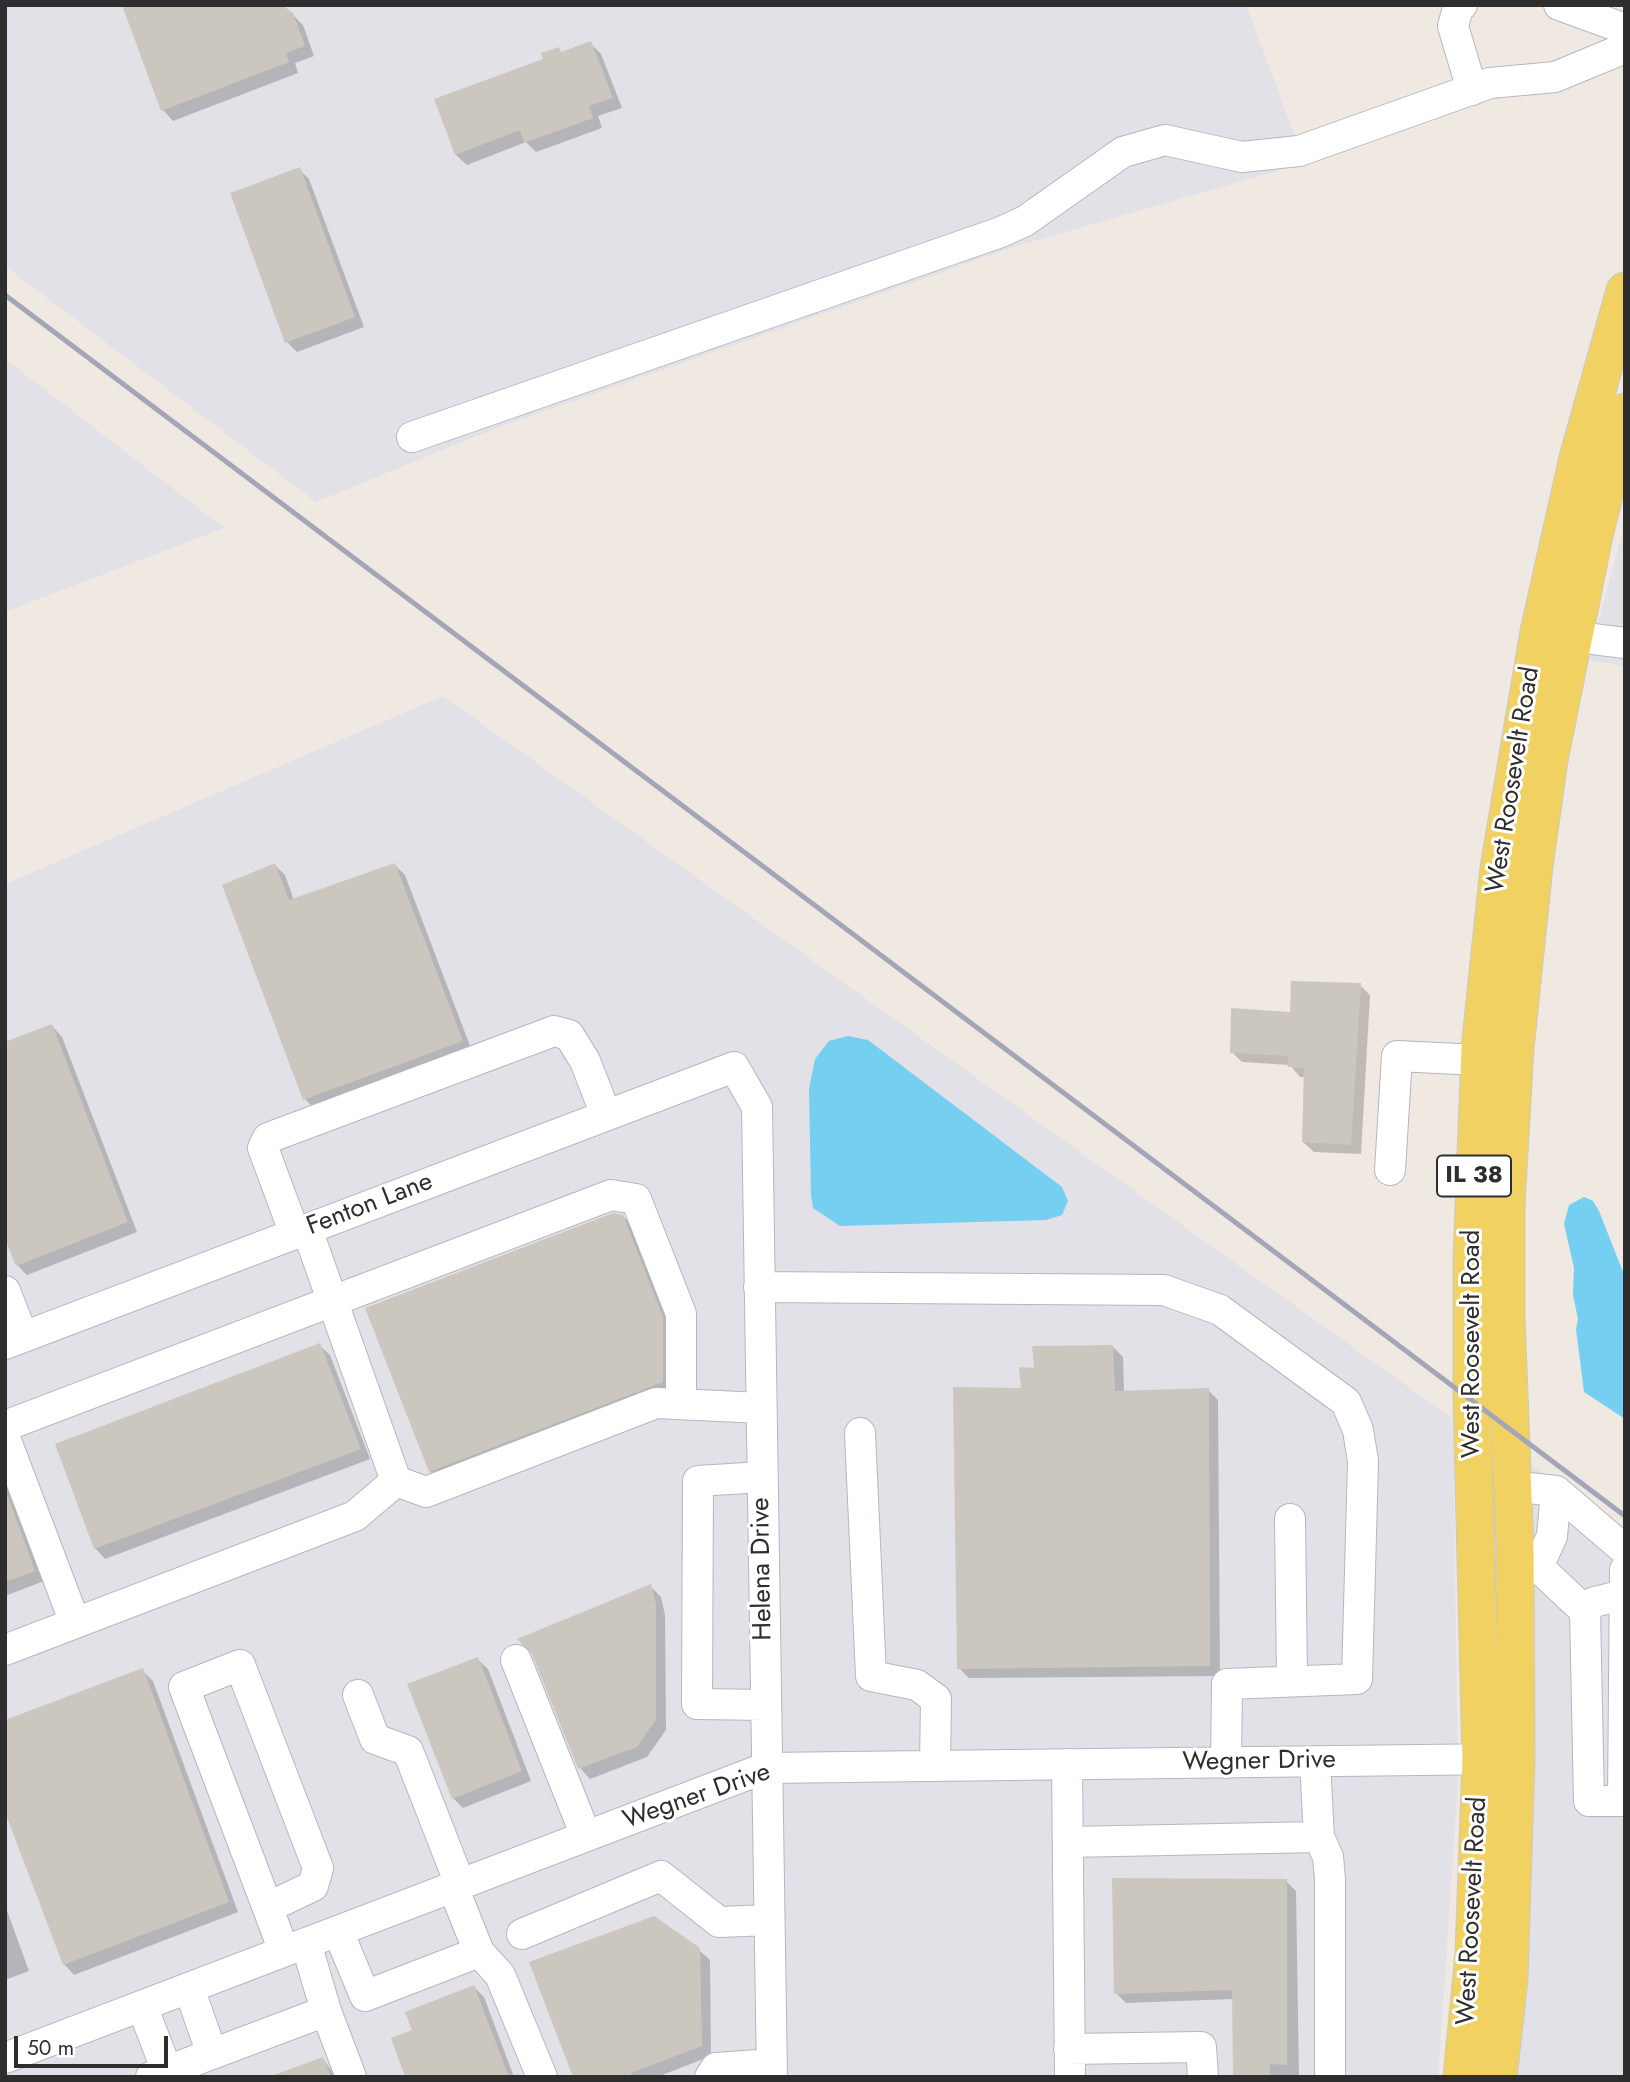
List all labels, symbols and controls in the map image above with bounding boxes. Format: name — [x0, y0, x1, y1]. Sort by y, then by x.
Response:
street label: West Roosevelt Road — [1481, 665, 1547, 895]
road number: IL 38 — [1437, 1156, 1511, 1196]
street label: Fenton Lane — [303, 1167, 437, 1243]
street label: West Roosevelt Road — [1457, 1230, 1489, 1458]
street label: Helena Drive — [746, 1497, 780, 1641]
street label: Wegner Drive — [1182, 1745, 1336, 1779]
street label: Wegner Drive — [619, 1757, 775, 1837]
street label: West Roosevelt Road — [1451, 1796, 1495, 2026]
scale bar — [18, 2022, 172, 2066]
text: 50 m — [27, 2033, 74, 2063]

